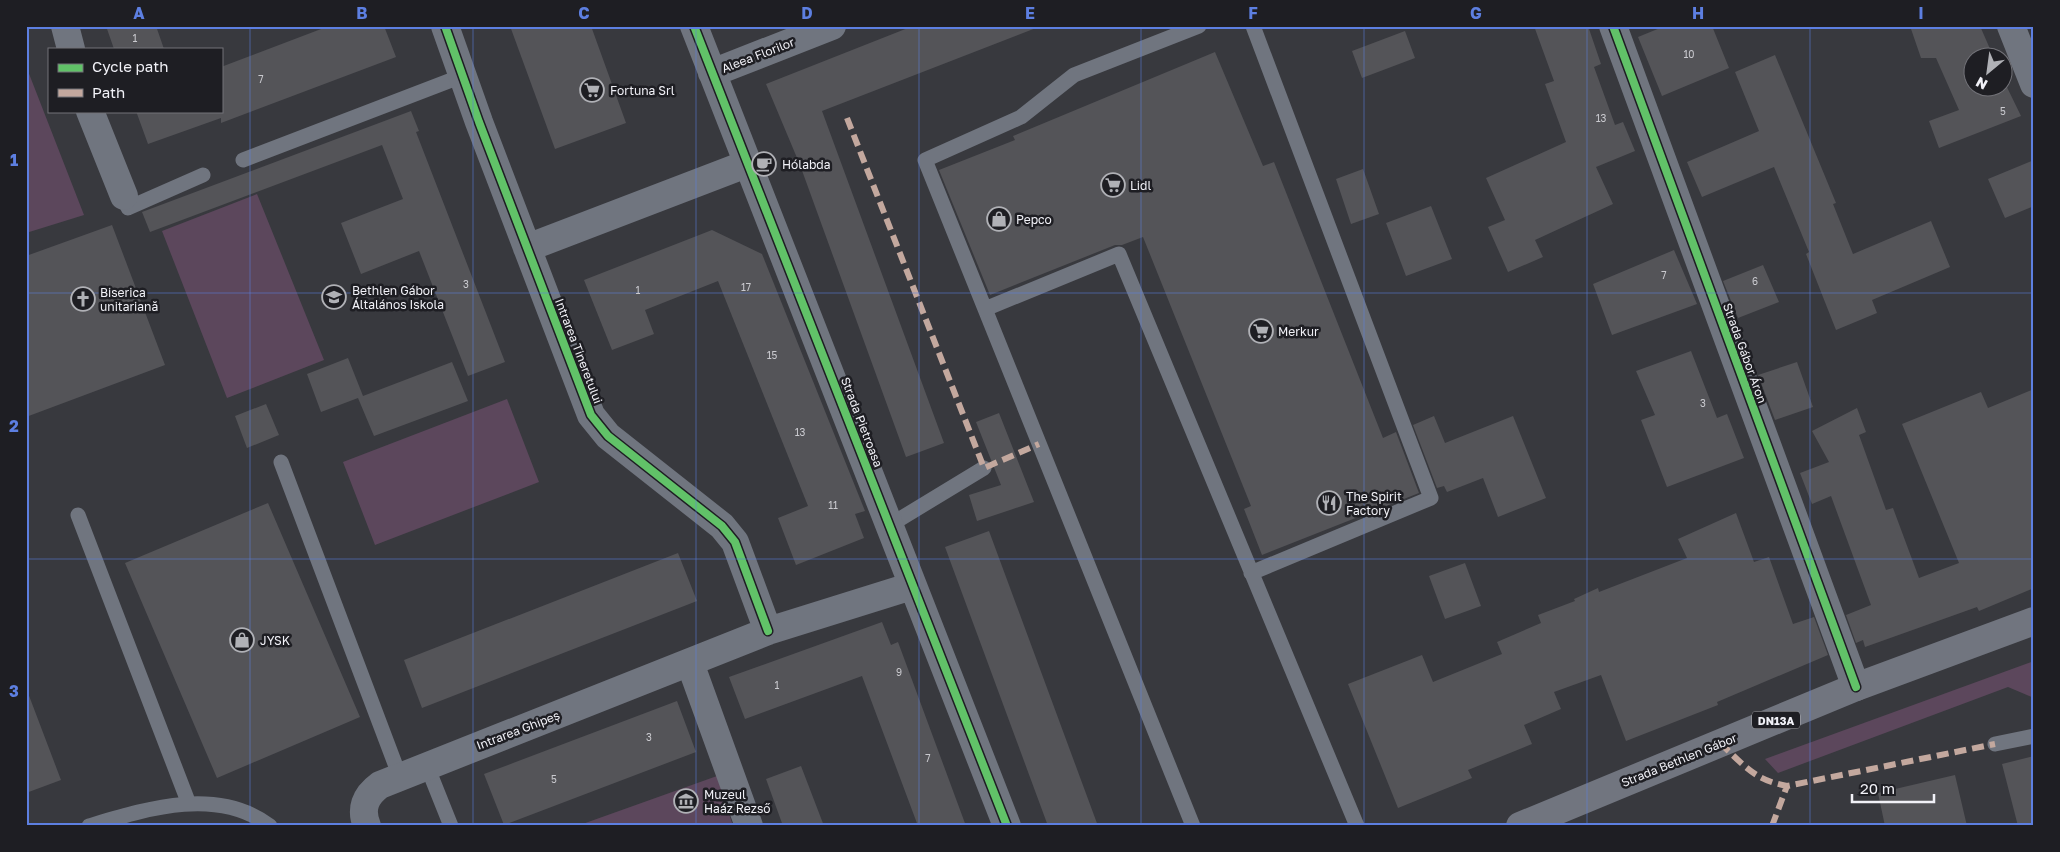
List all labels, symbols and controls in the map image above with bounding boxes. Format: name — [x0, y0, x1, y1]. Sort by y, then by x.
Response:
text: A — [133, 3, 145, 23]
text: B — [356, 3, 368, 23]
text: C — [578, 3, 590, 23]
text: D — [801, 3, 813, 23]
text: E — [1025, 3, 1035, 23]
text: F — [1248, 3, 1258, 23]
text: G — [1470, 3, 1482, 23]
text: H — [1692, 3, 1704, 23]
text: I — [1918, 3, 1924, 23]
house number: 1 — [133, 32, 138, 44]
street label: Aleea Florilor — [719, 34, 797, 76]
legend — [48, 48, 222, 112]
house number: 10 — [1683, 48, 1695, 60]
north arrow — [1962, 48, 2012, 98]
text: Cycle path — [92, 57, 168, 75]
house number: 7 — [258, 73, 264, 85]
text: N — [1973, 74, 1990, 94]
supermarket icon: Fortuna Srl — [579, 77, 605, 103]
text: Path — [92, 83, 125, 101]
place label: Fortuna Srl — [610, 83, 675, 98]
house number: 5 — [2000, 105, 2006, 117]
house number: 13 — [1596, 112, 1606, 124]
text: 1 — [10, 150, 18, 170]
cafe icon: Hólabda — [751, 151, 777, 177]
place label: Hólabda — [782, 157, 830, 172]
supermarket icon: Lidl — [1100, 172, 1126, 198]
place label: Lidl — [1130, 178, 1151, 193]
shop icon: Pepco — [986, 206, 1012, 232]
place label: Pepco — [1016, 212, 1052, 227]
house number: 7 — [1661, 269, 1667, 281]
house number: 6 — [1752, 275, 1758, 287]
house number: 3 — [463, 278, 469, 290]
house number: 17 — [741, 281, 751, 293]
place label: Bethlen Gábor Általános Iskola — [352, 283, 444, 312]
school or university icon: Bethlen Gábor Általános Iskola — [321, 284, 347, 310]
house number: 1 — [636, 284, 641, 296]
place label: Biserica unitariană — [100, 285, 158, 314]
church icon: Biserica unitariană — [70, 286, 96, 312]
street label: Intrarea Tineretului — [552, 296, 606, 406]
street label: Strada Gábor Áron — [1720, 301, 1770, 405]
supermarket icon: Merkur — [1248, 318, 1274, 344]
place label: Merkur — [1278, 324, 1319, 339]
house number: 15 — [767, 349, 778, 361]
street label: Strada Pietroasa — [838, 375, 886, 469]
house number: 3 — [1700, 397, 1706, 409]
text: 2 — [9, 416, 19, 436]
house number: 13 — [795, 426, 805, 438]
place label: The Spirit Factory — [1346, 489, 1402, 518]
restaurant icon: The Spirit Factory — [1316, 490, 1342, 516]
house number: 11 — [828, 499, 838, 511]
shop icon: JYSK — [229, 627, 255, 653]
place label: JYSK — [260, 633, 290, 648]
house number: 9 — [896, 666, 902, 678]
house number: 1 — [775, 679, 780, 691]
text: 3 — [9, 681, 19, 701]
street label: Intrarea Ghipeș — [474, 707, 562, 753]
road number: DN13A — [1752, 712, 1800, 728]
street label: Strada Bethlen Gábor — [1619, 730, 1739, 790]
house number: 3 — [646, 731, 652, 743]
house number: 7 — [925, 752, 931, 764]
scale bar — [1852, 772, 1935, 804]
house number: 5 — [551, 773, 557, 785]
text: 20 m — [1860, 779, 1895, 797]
place label: Muzeul Haáz Rezső — [704, 787, 770, 816]
museum icon: Muzeul Haáz Rezső — [673, 788, 699, 814]

